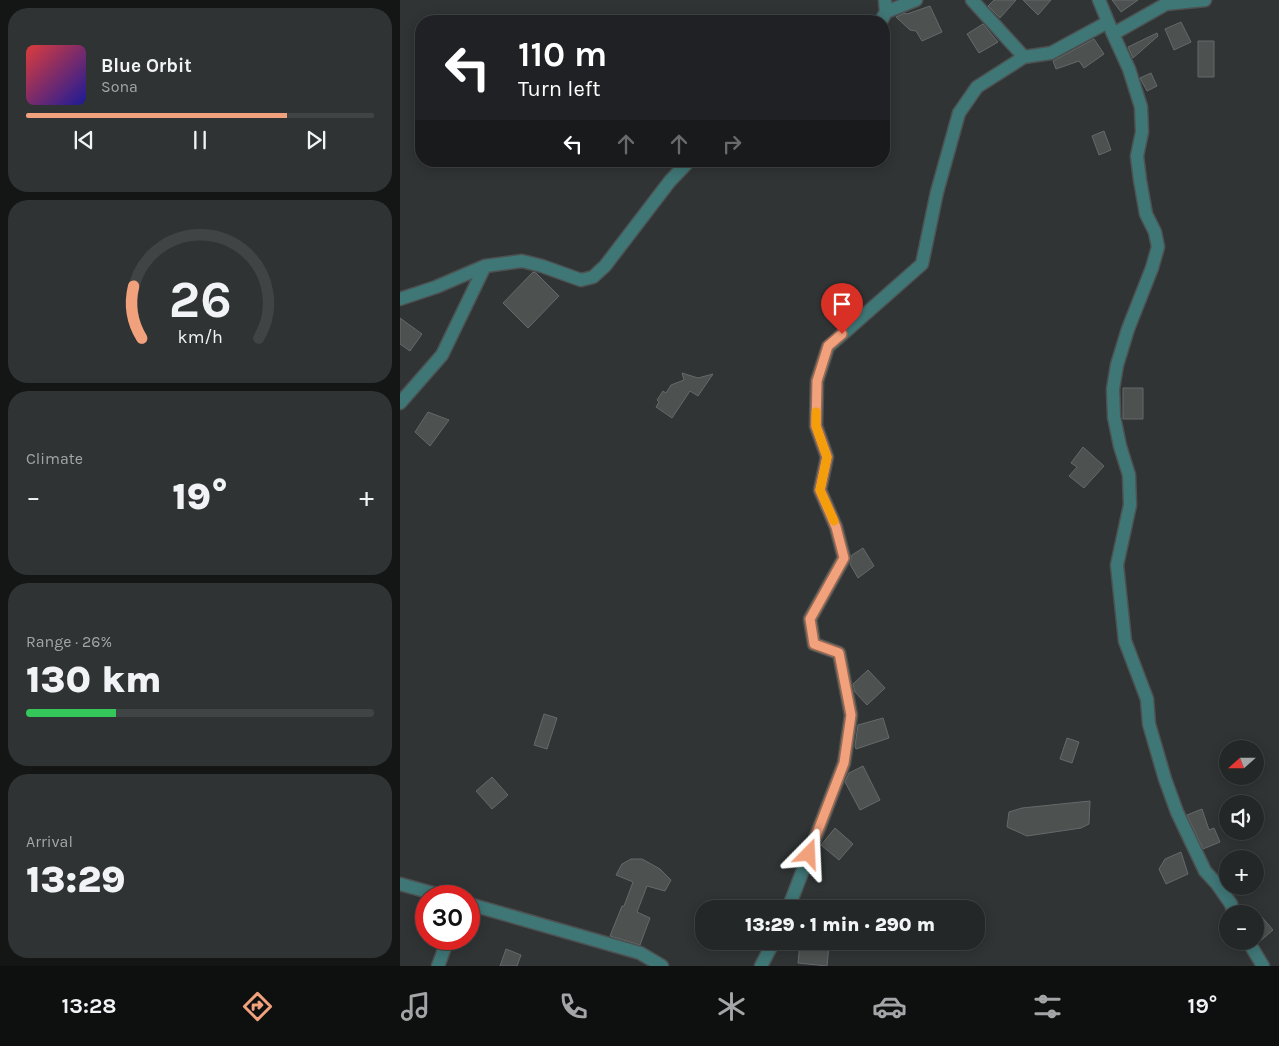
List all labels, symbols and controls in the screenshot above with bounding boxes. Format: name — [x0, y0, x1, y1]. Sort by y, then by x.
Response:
text: 110 m — [518, 34, 607, 75]
icon: left — [435, 35, 500, 100]
text: Blue Orbit — [101, 55, 192, 77]
text: Turn left — [518, 76, 601, 102]
text: Sona — [101, 77, 138, 96]
icon: previous — [70, 126, 98, 154]
icon: pause — [186, 126, 214, 154]
icon: next — [302, 126, 330, 154]
icon: left — [559, 130, 587, 158]
icon: ahead — [612, 130, 640, 158]
icon: ahead — [665, 130, 693, 158]
icon: right — [718, 130, 746, 158]
text: 26 — [168, 269, 232, 330]
pin — [821, 283, 863, 334]
icon: arrive — [828, 290, 856, 318]
text: km/h — [177, 327, 223, 348]
text: Climate — [26, 449, 83, 468]
text: 19° — [172, 474, 228, 519]
text: − — [26, 480, 41, 513]
text: + — [359, 480, 374, 513]
text: Range · 26% — [26, 632, 112, 651]
text: 130 km — [26, 657, 162, 702]
north arrow — [1219, 740, 1264, 785]
map controls — [1219, 740, 1264, 950]
button: sound — [1219, 795, 1264, 840]
position arrow — [782, 827, 834, 879]
text: Arrival — [26, 832, 73, 851]
button: + — [1219, 850, 1264, 895]
text: 13:29 — [26, 857, 126, 902]
speed limit sign: 30 — [415, 885, 480, 950]
button: − — [1219, 905, 1264, 950]
text: 13:29 · 1 min · 290 m — [745, 914, 935, 936]
icon: directions — [240, 989, 275, 1024]
icon: music — [398, 989, 433, 1024]
icon: phone — [556, 989, 591, 1024]
icon: climate — [714, 989, 749, 1024]
icon: car — [872, 989, 907, 1024]
icon: filters — [1030, 989, 1065, 1024]
text: 13:28 — [62, 993, 117, 1019]
text: 19° — [1188, 993, 1217, 1019]

